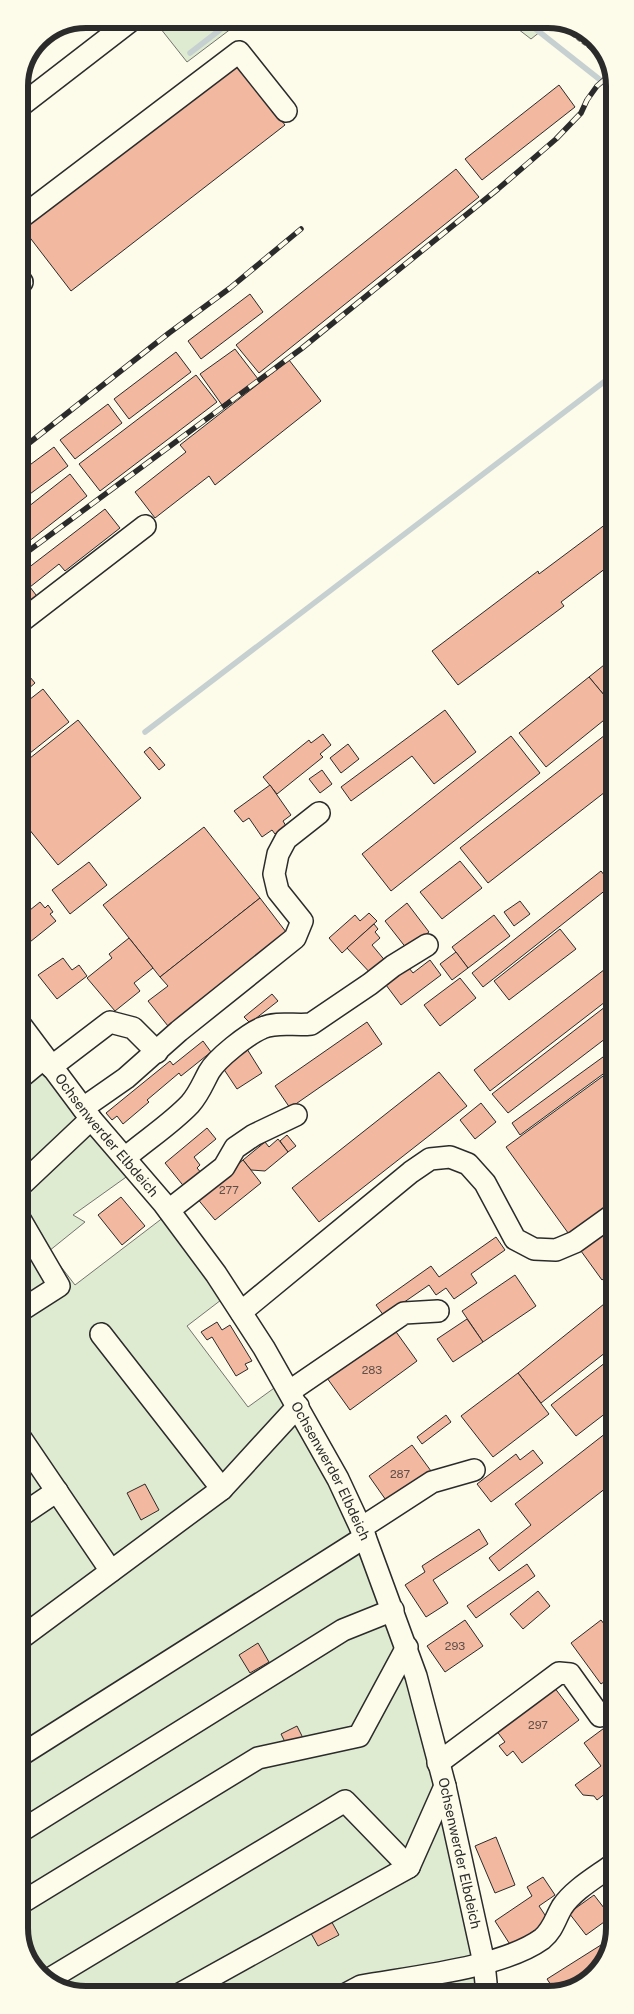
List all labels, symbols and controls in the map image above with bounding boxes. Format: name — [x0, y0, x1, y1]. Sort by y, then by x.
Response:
street label: Ochsenwerder Elbdeich — [52, 1070, 162, 1200]
house number: 277 — [219, 1184, 239, 1196]
house number: 283 — [362, 1364, 382, 1376]
street label: Ochsenwerder Elbdeich — [288, 1399, 373, 1543]
house number: 287 — [390, 1468, 410, 1480]
house number: 293 — [445, 1640, 465, 1652]
house number: 297 — [528, 1719, 548, 1731]
street label: Ochsenwerder Elbdeich — [435, 1776, 484, 1930]

